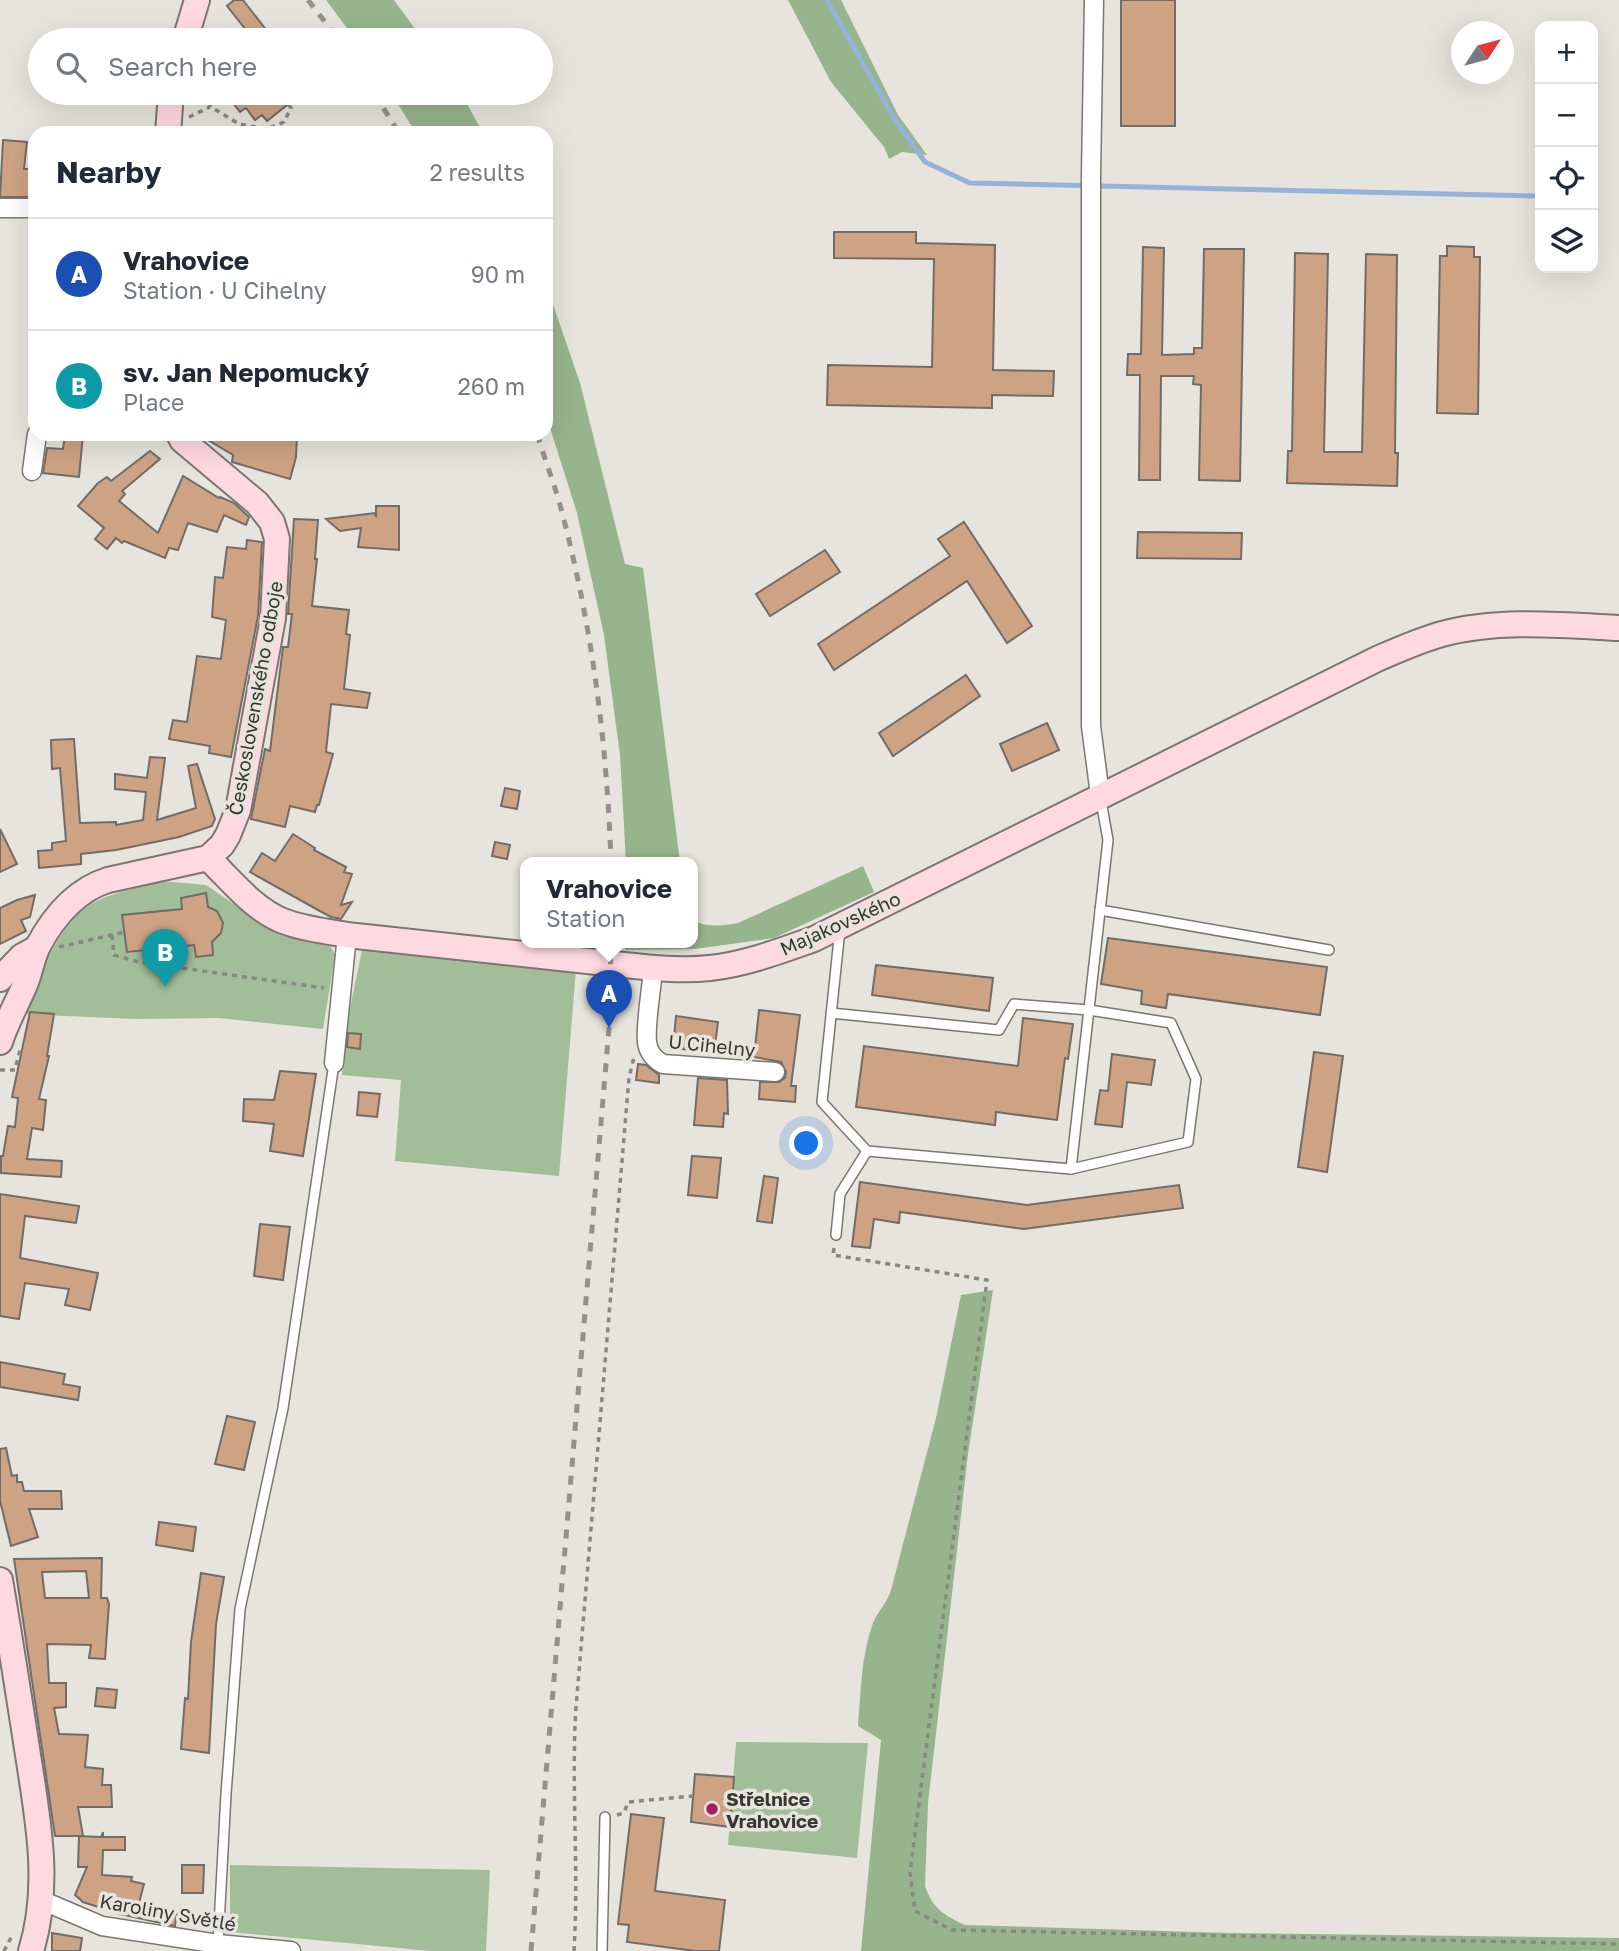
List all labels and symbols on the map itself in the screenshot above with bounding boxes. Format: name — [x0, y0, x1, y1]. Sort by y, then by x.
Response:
north arrow — [1451, 21, 1514, 84]
street label: Československého odboje — [223, 579, 287, 817]
street label: Majakovského — [776, 886, 904, 960]
pin: B — [142, 929, 188, 987]
pin: A — [586, 970, 632, 1028]
street label: U Cihelny — [667, 1029, 757, 1061]
your location — [789, 1126, 823, 1160]
place label: Střelnice Vrahovice — [726, 1787, 818, 1832]
marker: Střelnice Vrahovice — [704, 1801, 720, 1817]
street label: Karoliny Světlé — [98, 1889, 238, 1935]

